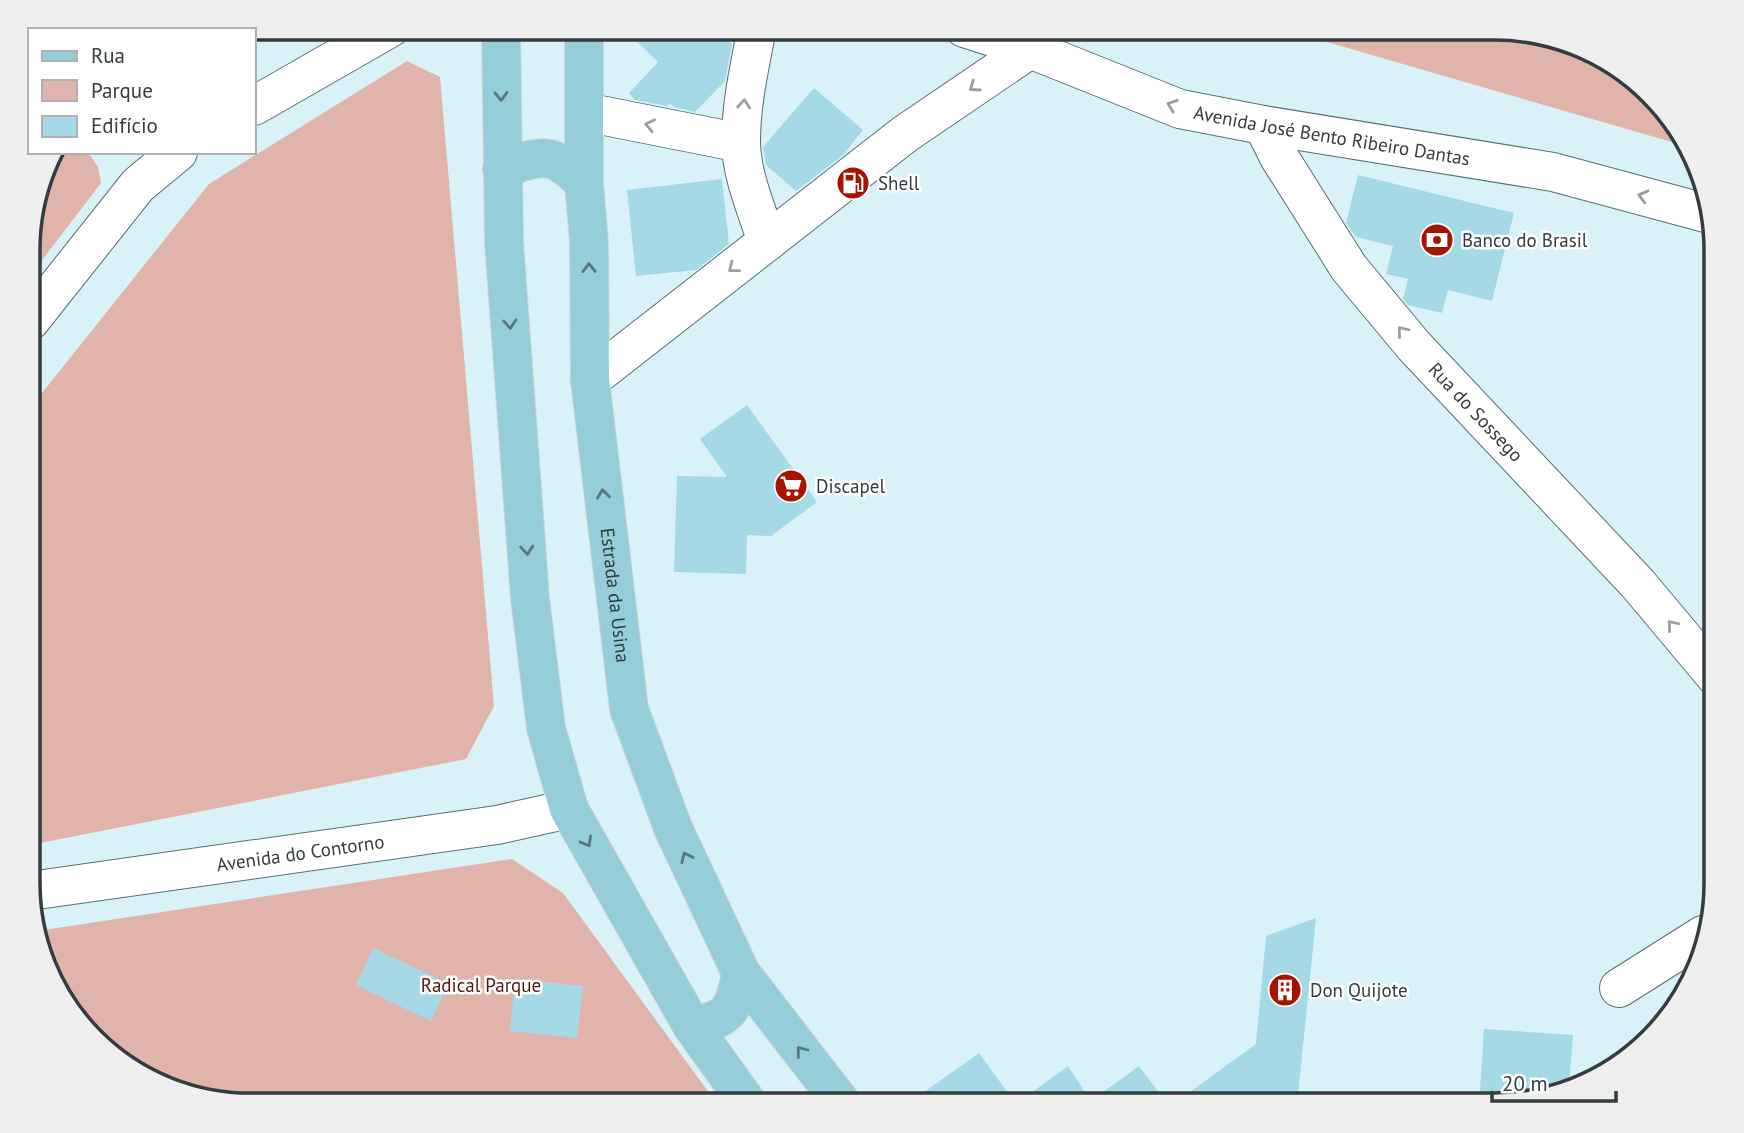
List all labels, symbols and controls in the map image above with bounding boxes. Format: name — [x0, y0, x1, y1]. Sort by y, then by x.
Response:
legend — [28, 28, 256, 154]
text: Rua — [91, 42, 125, 69]
text: Parque — [91, 77, 153, 104]
one-way arrow — [969, 79, 982, 91]
one-way arrow — [494, 91, 509, 102]
one-way arrow — [736, 98, 751, 109]
one-way arrow — [1167, 100, 1179, 114]
street label: Avenida José Bento Ribeiro Dantas — [1192, 100, 1472, 170]
text: Edifício — [91, 112, 158, 139]
one-way arrow — [644, 118, 656, 133]
fuel station icon: Shell — [834, 164, 872, 202]
place label: Shell — [878, 171, 920, 195]
one-way arrow — [1637, 190, 1649, 205]
bank icon: Banco do Brasil — [1418, 221, 1456, 259]
place label: Banco do Brasil — [1462, 228, 1588, 252]
one-way arrow — [728, 260, 741, 272]
one-way arrow — [581, 262, 597, 272]
one-way arrow — [502, 318, 517, 329]
one-way arrow — [1398, 326, 1410, 339]
street label: Rua do Sossego — [1424, 357, 1528, 467]
supermarket icon: Discapel — [772, 467, 810, 505]
place label: Discapel — [816, 474, 885, 498]
one-way arrow — [596, 489, 611, 500]
street label: Estrada da Usina — [596, 527, 635, 664]
one-way arrow — [519, 545, 534, 556]
one-way arrow — [1668, 620, 1680, 633]
street label: Avenida do Contorno — [215, 829, 386, 877]
one-way arrow — [579, 835, 592, 848]
one-way arrow — [680, 851, 694, 864]
building icon: Don Quijote — [1266, 971, 1304, 1009]
park label: Radical Parque — [421, 973, 541, 997]
place label: Don Quijote — [1310, 978, 1408, 1002]
one-way arrow — [797, 1046, 810, 1059]
scale bar — [1492, 1060, 1616, 1104]
text: 20 m — [1502, 1070, 1548, 1097]

